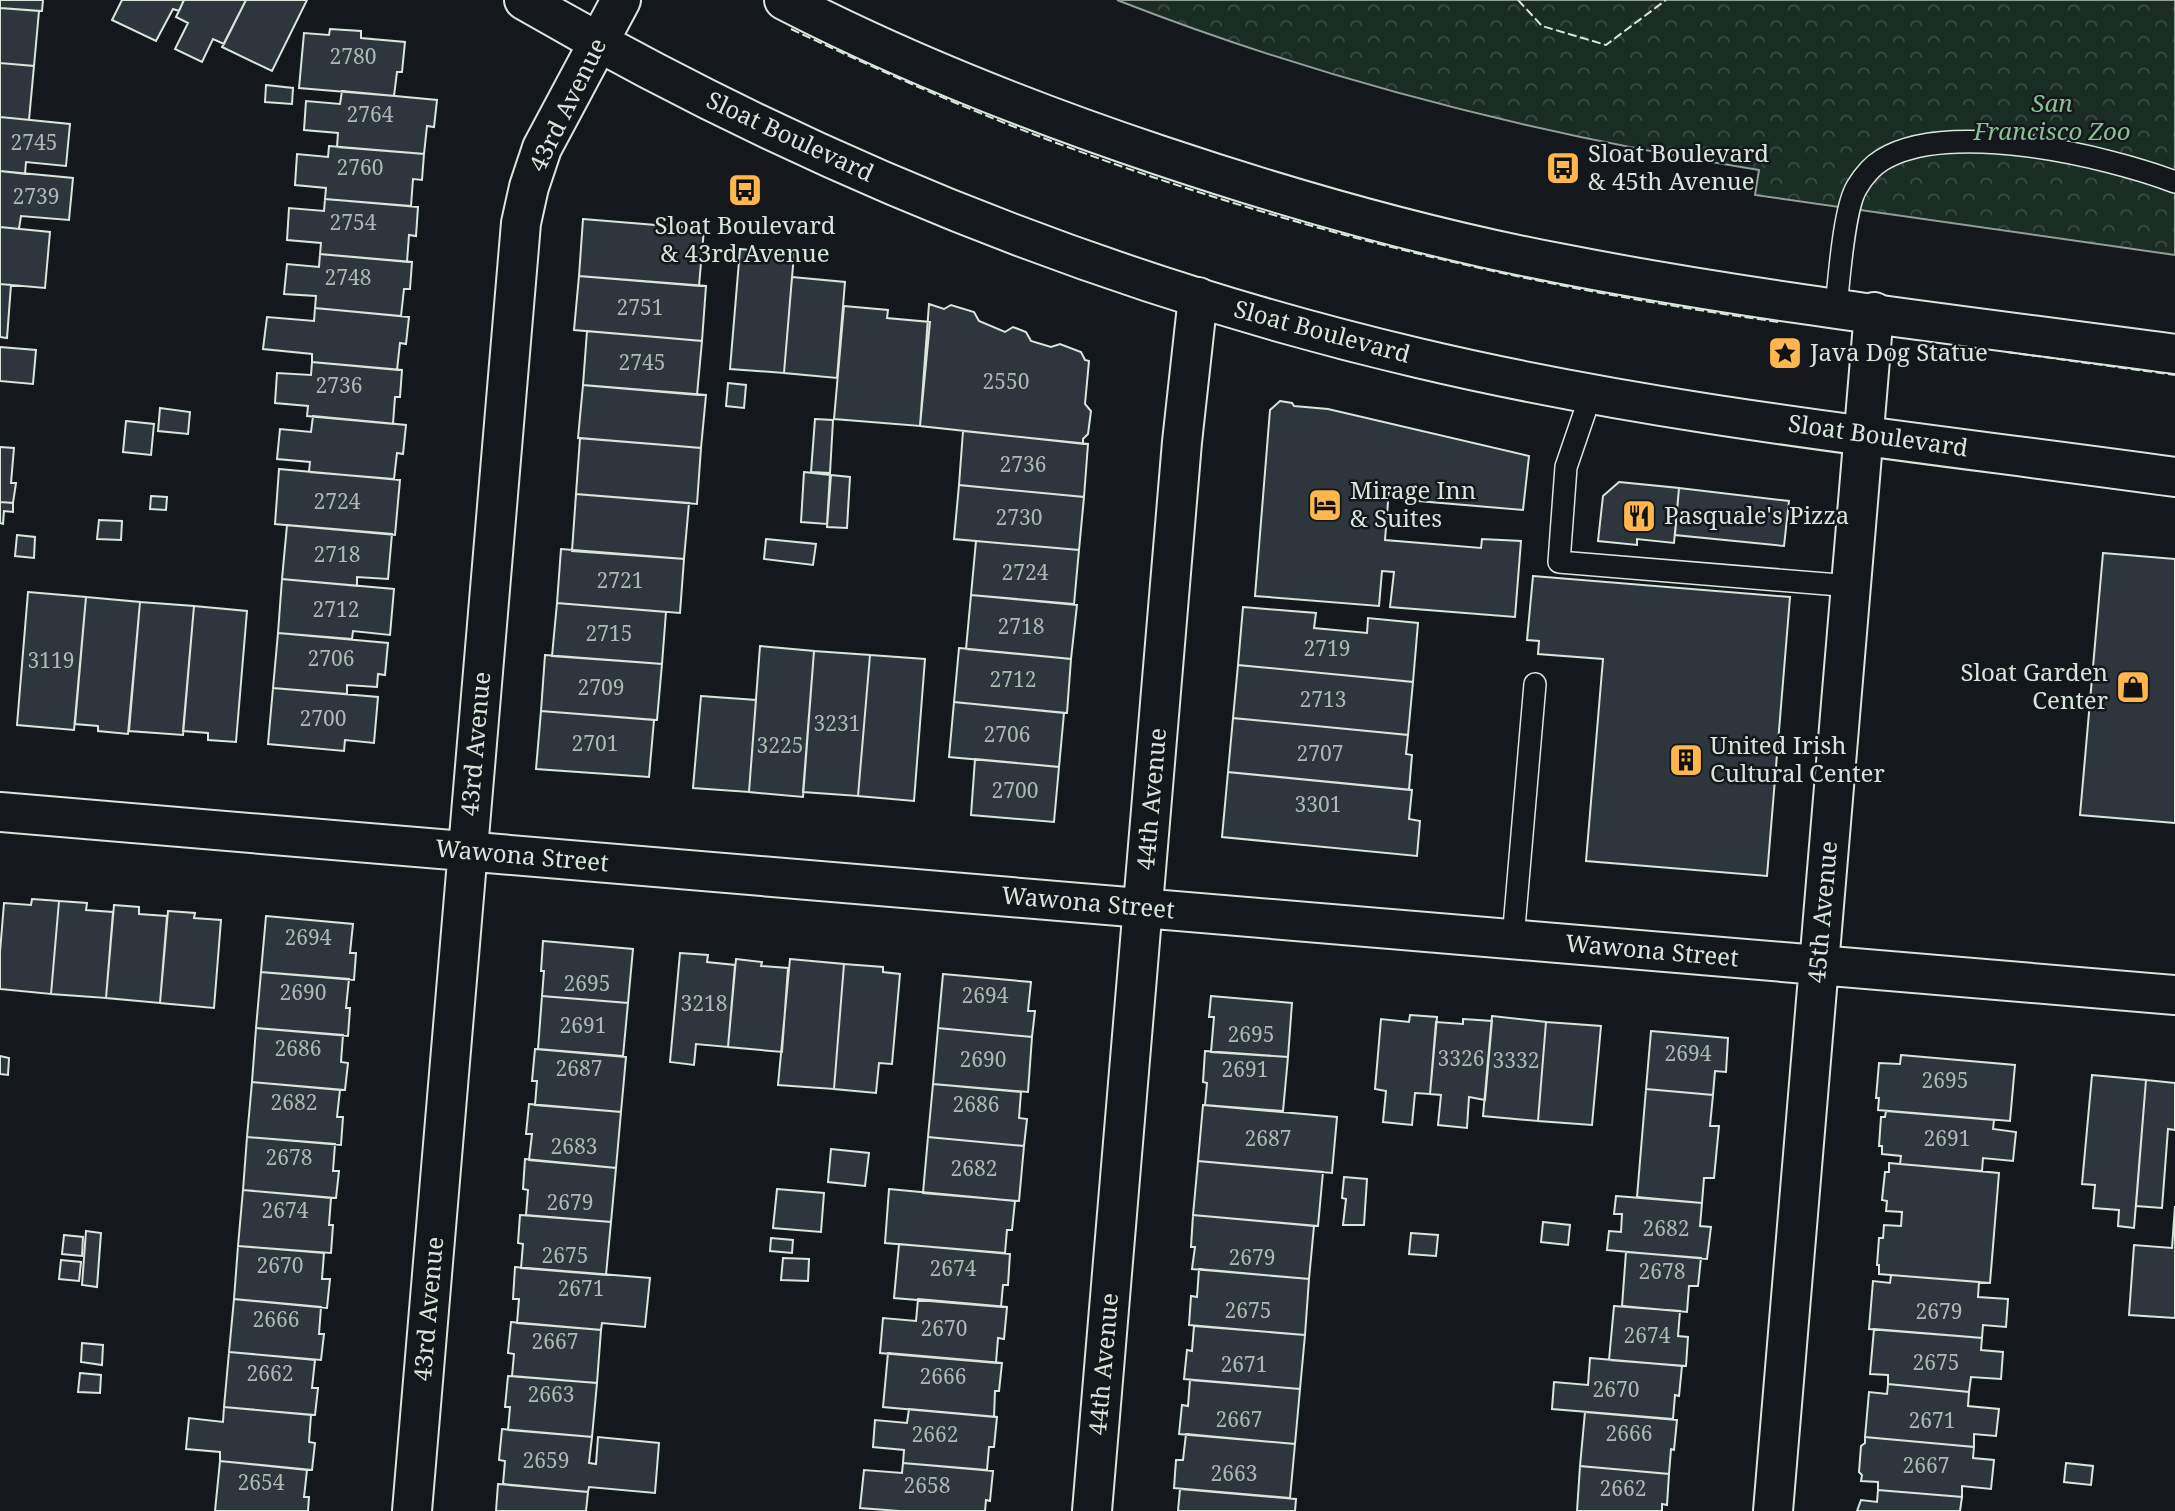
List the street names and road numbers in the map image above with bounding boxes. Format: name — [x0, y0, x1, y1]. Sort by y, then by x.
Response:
street label: 43rd Avenue — [520, 32, 613, 177]
street label: Sloat Boulevard — [702, 82, 880, 189]
street label: Sloat Boulevard — [1231, 291, 1414, 370]
street label: Sloat Boulevard — [1786, 406, 1970, 463]
street label: 43rd Avenue — [452, 670, 497, 817]
street label: 44th Avenue — [1128, 726, 1173, 871]
street label: Wawona Street — [434, 831, 610, 879]
street label: 45th Avenue — [1799, 839, 1844, 984]
street label: Wawona Street — [1000, 878, 1176, 926]
street label: Wawona Street — [1564, 926, 1740, 974]
street label: 43rd Avenue — [405, 1235, 450, 1382]
street label: 44th Avenue — [1080, 1291, 1125, 1436]

